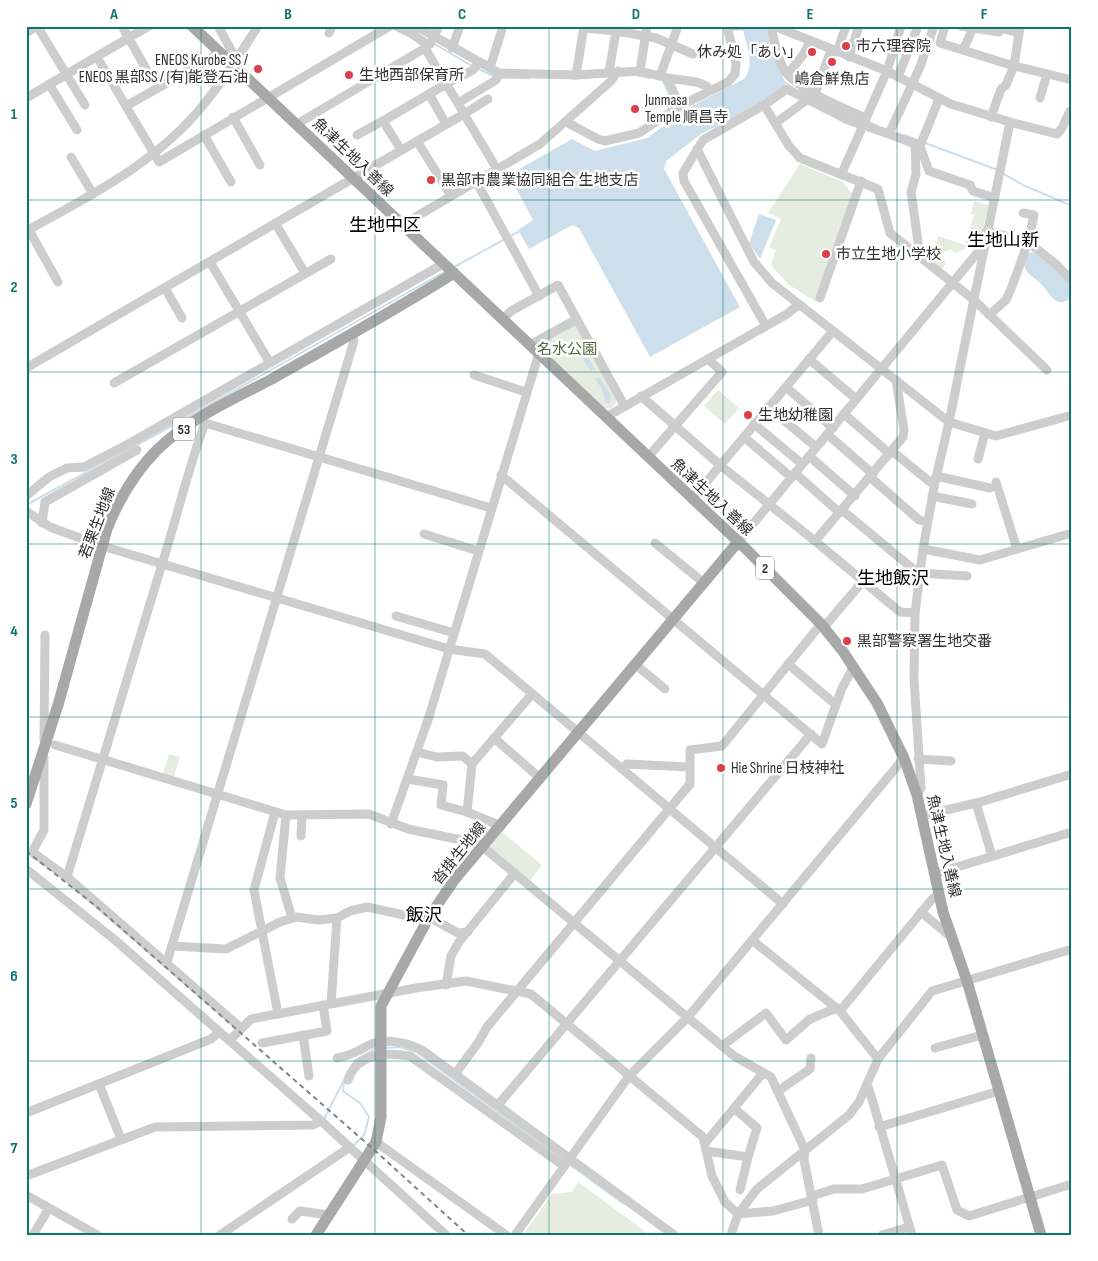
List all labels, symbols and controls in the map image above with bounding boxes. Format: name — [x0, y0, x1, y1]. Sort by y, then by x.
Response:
text: A — [109, 5, 118, 24]
text: B — [284, 5, 292, 24]
text: C — [458, 5, 466, 24]
text: D — [632, 5, 640, 24]
text: E — [807, 5, 814, 24]
text: F — [981, 5, 988, 24]
place label: 市六理容院 — [856, 37, 931, 56]
marker: 市六理容院 — [840, 40, 852, 52]
place label: 休み処「あい」 — [697, 43, 802, 62]
marker: 休み処「あい」 — [806, 46, 818, 58]
place label: ENEOS Kurobe SS / ENEOS 黒部SS / (有)能登石油 — [79, 51, 249, 87]
marker: 嶋倉鮮魚店 — [826, 56, 838, 68]
marker: ENEOS Kurobe SS / ENEOS 黒部SS / (有)能登石油 — [252, 63, 264, 75]
place label: 生地西部保育所 — [359, 66, 464, 85]
marker: 生地西部保育所 — [343, 69, 355, 81]
place label: 嶋倉鮮魚店 — [794, 70, 870, 89]
place label: Junmasa Temple 順昌寺 — [644, 91, 728, 127]
marker: Junmasa Temple 順昌寺 — [629, 103, 641, 115]
text: 1 — [11, 105, 18, 124]
street label: 魚津生地入善線 — [308, 114, 397, 201]
place label: 黒部市農業協同組合 生地支店 — [441, 171, 638, 190]
marker: 黒部市農業協同組合 生地支店 — [425, 174, 437, 186]
district label: 生地中区 — [349, 215, 421, 236]
district label: 生地山新 — [967, 230, 1039, 251]
place label: 市立生地小学校 — [836, 245, 941, 264]
marker: 市立生地小学校 — [820, 248, 832, 260]
text: 2 — [10, 278, 18, 297]
park label: 名水公園 — [537, 340, 597, 359]
place label: 生地幼稚園 — [758, 406, 833, 425]
marker: 生地幼稚園 — [742, 409, 754, 421]
road number: 53 — [173, 418, 195, 440]
text: 3 — [10, 450, 18, 469]
street label: 魚津生地入善線 — [667, 455, 757, 540]
street label: 若栗生地線 — [75, 485, 120, 562]
road number: 2 — [756, 556, 774, 580]
district label: 生地飯沢 — [857, 568, 929, 589]
text: 4 — [10, 622, 18, 641]
place label: 黒部警察署生地交番 — [857, 632, 992, 651]
marker: 黒部警察署生地交番 — [841, 635, 853, 647]
place label: Hie Shrine 日枝神社 — [731, 759, 845, 778]
marker: Hie Shrine 日枝神社 — [715, 762, 727, 774]
street label: 魚津生地入善線 — [922, 793, 965, 899]
text: 5 — [10, 794, 18, 813]
street label: 沓掛生地線 — [428, 818, 490, 888]
district label: 飯沢 — [406, 905, 442, 926]
text: 6 — [10, 967, 18, 986]
text: 7 — [11, 1139, 18, 1158]

